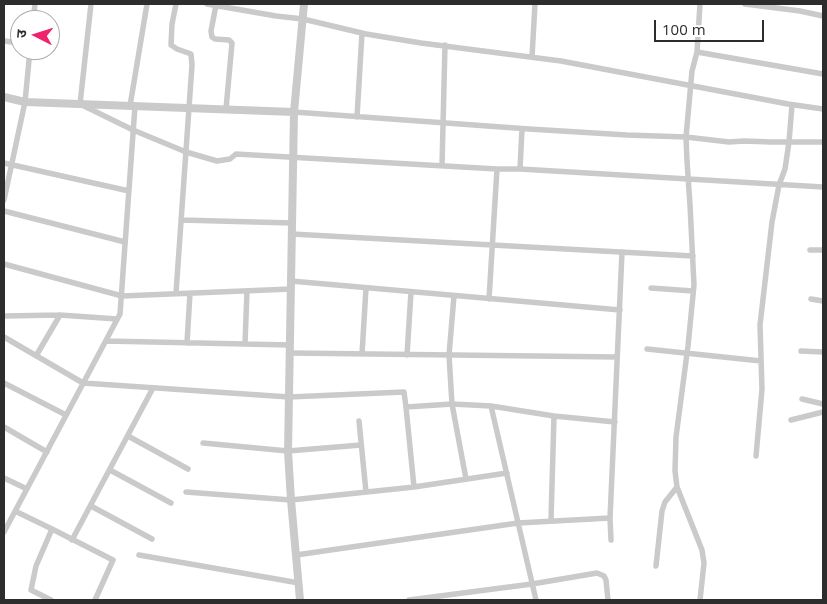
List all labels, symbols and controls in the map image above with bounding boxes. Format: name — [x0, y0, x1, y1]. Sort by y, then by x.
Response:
north arrow — [10, 10, 60, 60]
scale bar — [657, 10, 767, 42]
text: 100 m — [662, 19, 706, 39]
text: उ — [11, 29, 30, 39]

